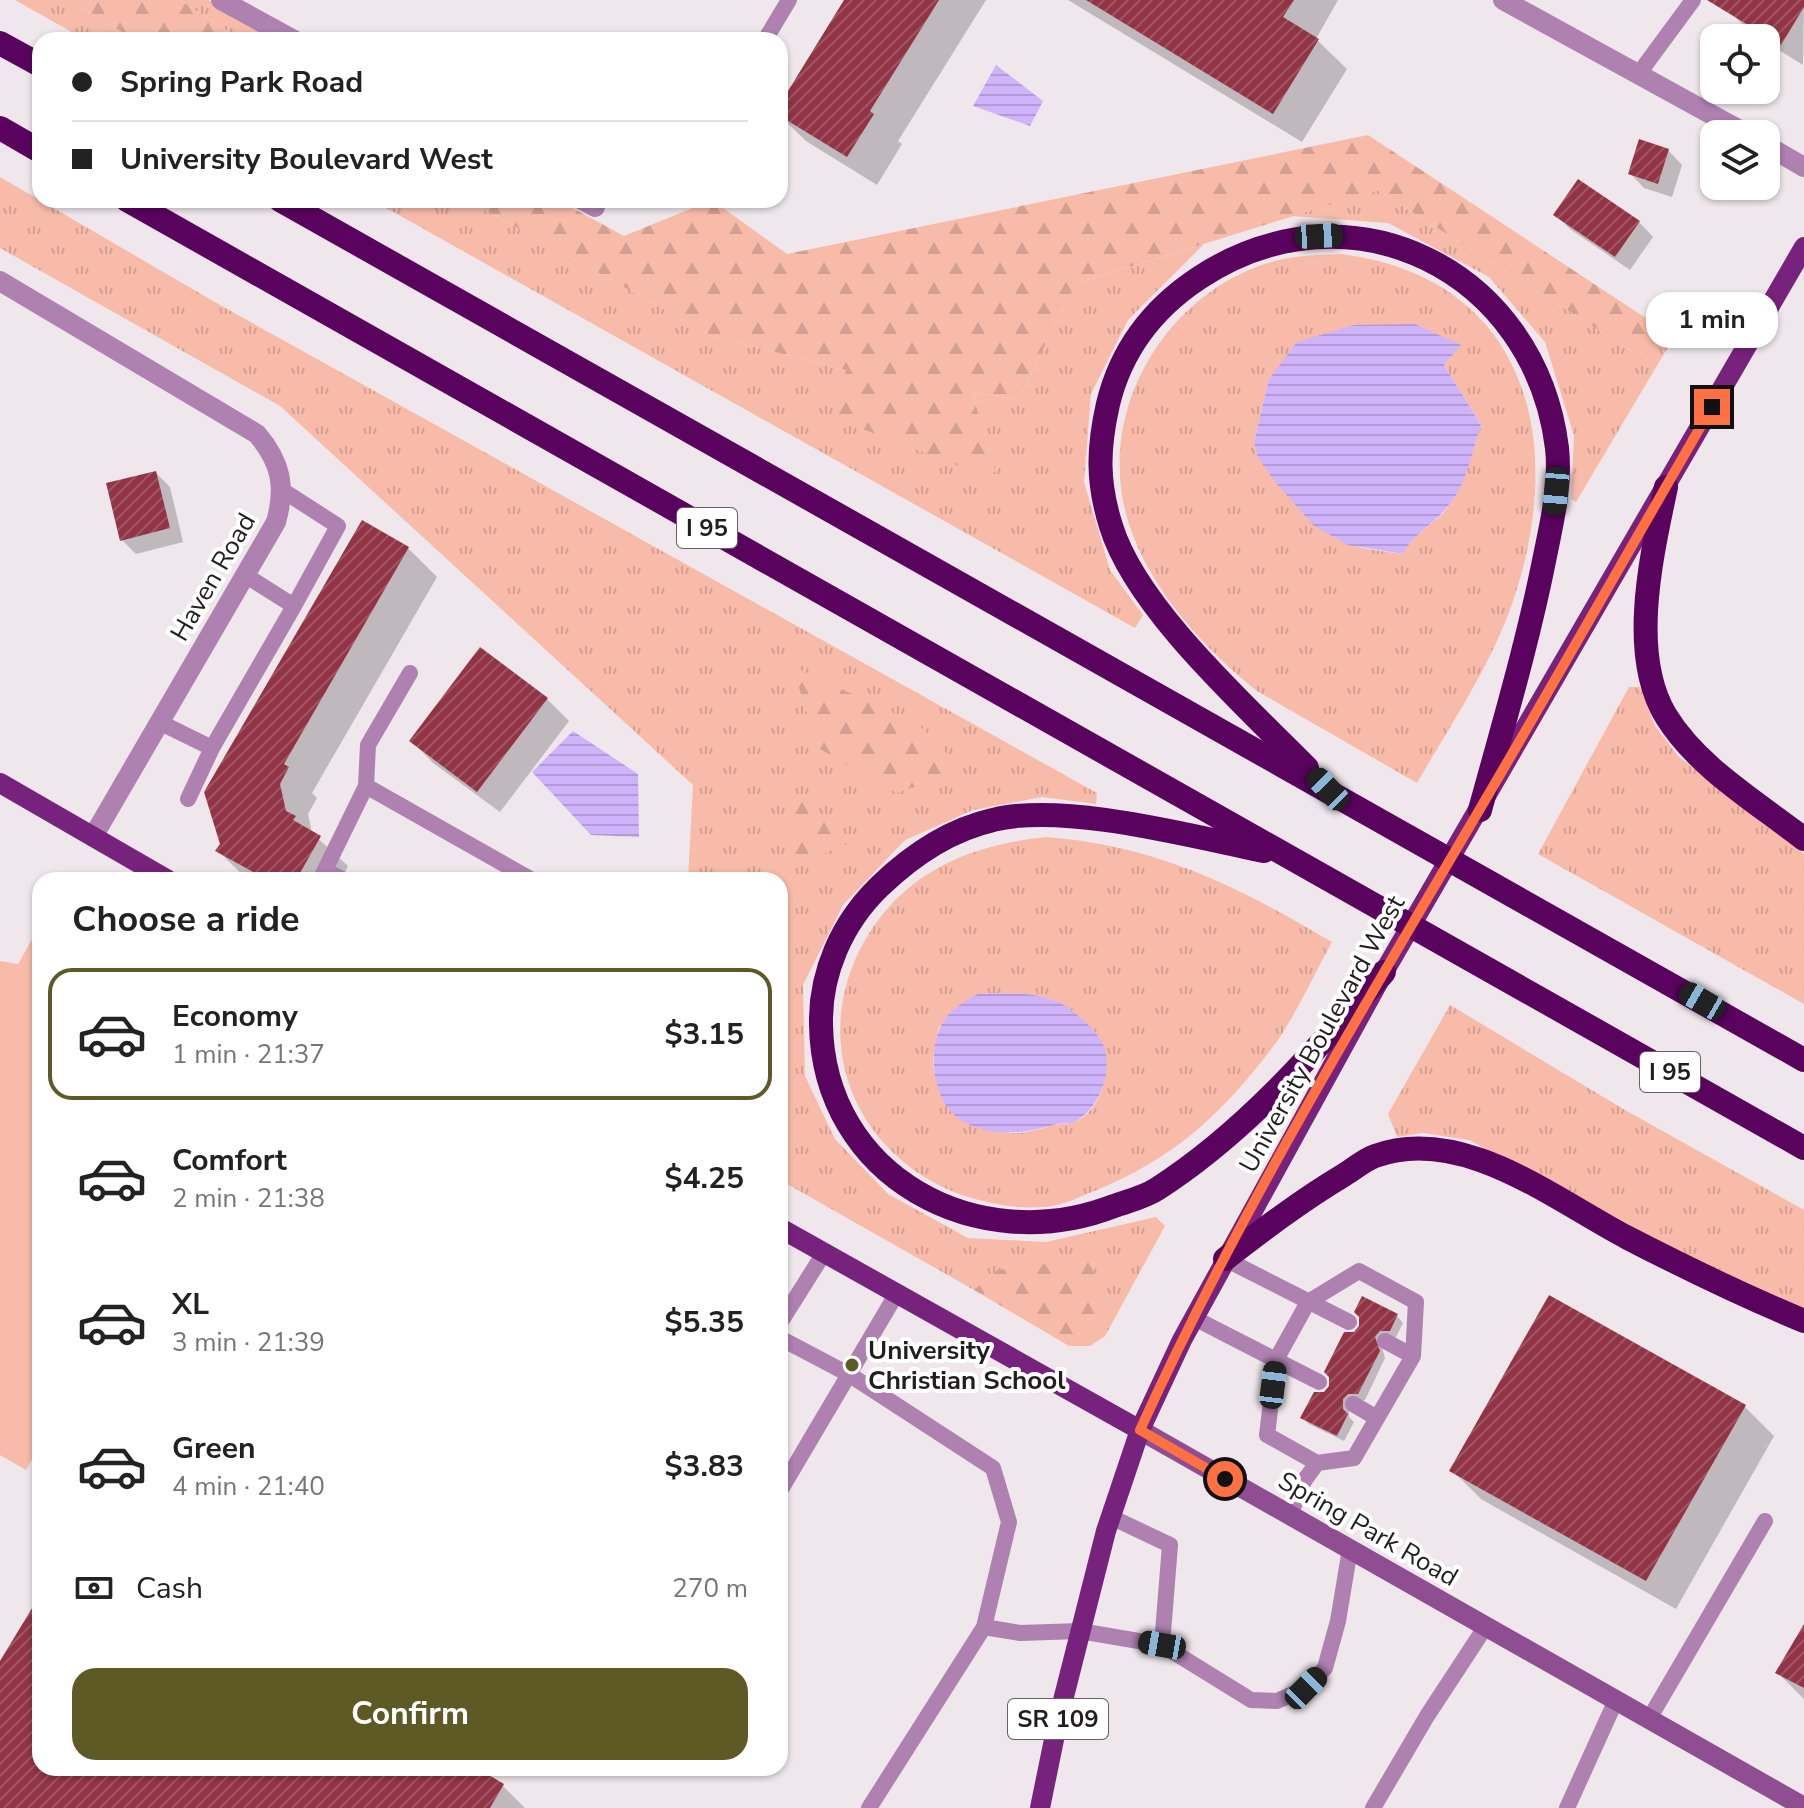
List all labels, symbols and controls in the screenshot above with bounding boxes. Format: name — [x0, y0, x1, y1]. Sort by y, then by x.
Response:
map controls — [1700, 24, 1780, 200]
button: locate — [1700, 24, 1780, 104]
text: Spring Park Road — [120, 62, 363, 103]
button: layers — [1700, 120, 1780, 200]
text: University Boulevard West — [120, 139, 493, 180]
car — [1294, 223, 1344, 249]
callout: 1 min — [1646, 291, 1778, 347]
text: 1 min — [1678, 302, 1746, 337]
route end — [1694, 389, 1730, 425]
car — [1542, 466, 1570, 516]
street label: Haven Road — [162, 507, 264, 647]
road number: I 95 — [677, 508, 737, 548]
car — [1303, 763, 1353, 815]
street label: University Boulevard West — [1231, 888, 1413, 1179]
text: Choose a ride — [72, 895, 300, 944]
car — [1675, 979, 1729, 1023]
text: Economy — [172, 996, 298, 1037]
icon: car — [76, 998, 148, 1070]
text: $3.15 — [665, 1014, 744, 1055]
text: 1 min · 21:37 — [172, 1037, 325, 1072]
road number: I 95 — [1640, 1052, 1700, 1092]
text: Comfort — [172, 1140, 287, 1181]
icon: car — [76, 1142, 148, 1214]
text: $4.25 — [665, 1158, 744, 1199]
text: 2 min · 21:38 — [172, 1181, 325, 1216]
text: XL — [172, 1284, 209, 1325]
icon: car — [76, 1286, 148, 1358]
text: $5.35 — [665, 1302, 744, 1343]
text: 3 min · 21:39 — [172, 1325, 325, 1360]
place label: University Christian School — [868, 1333, 1066, 1398]
marker: University Christian School — [843, 1356, 861, 1374]
car — [1258, 1360, 1288, 1410]
text: Green — [172, 1428, 256, 1469]
icon: car — [76, 1430, 148, 1502]
text: $3.83 — [665, 1446, 744, 1487]
route start — [1207, 1461, 1243, 1497]
street label: Spring Park Road — [1272, 1463, 1464, 1595]
text: 4 min · 21:40 — [172, 1469, 325, 1504]
icon: cash — [72, 1566, 116, 1610]
text: Cash — [136, 1568, 203, 1609]
text: 270 m — [672, 1571, 748, 1606]
car — [1136, 1629, 1188, 1661]
car — [1281, 1663, 1331, 1713]
button: Confirm — [72, 1668, 748, 1760]
road number: SR 109 — [1008, 1699, 1108, 1739]

